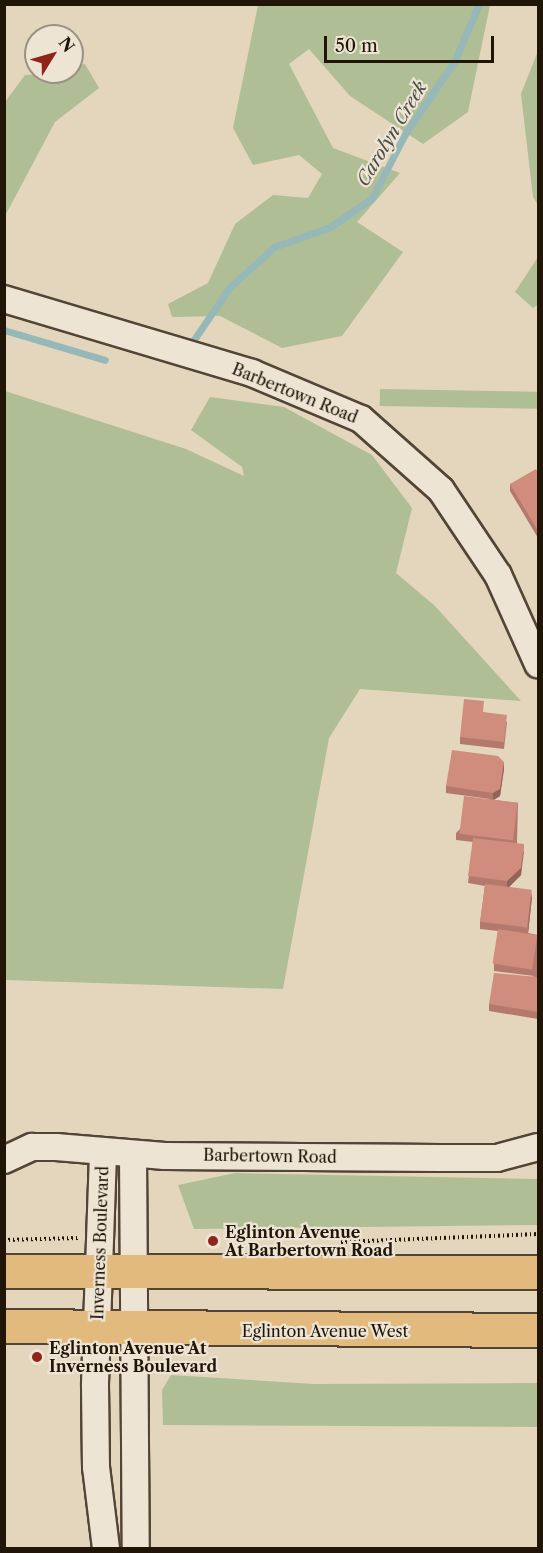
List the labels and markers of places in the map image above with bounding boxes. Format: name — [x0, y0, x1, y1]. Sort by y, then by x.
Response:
place label: Eglinton Avenue At Barbertown Road — [225, 1222, 393, 1260]
marker: Eglinton Avenue At Barbertown Road — [206, 1234, 220, 1248]
place label: Eglinton Avenue At Inverness Boulevard — [49, 1338, 217, 1376]
marker: Eglinton Avenue At Inverness Boulevard — [30, 1350, 44, 1364]

